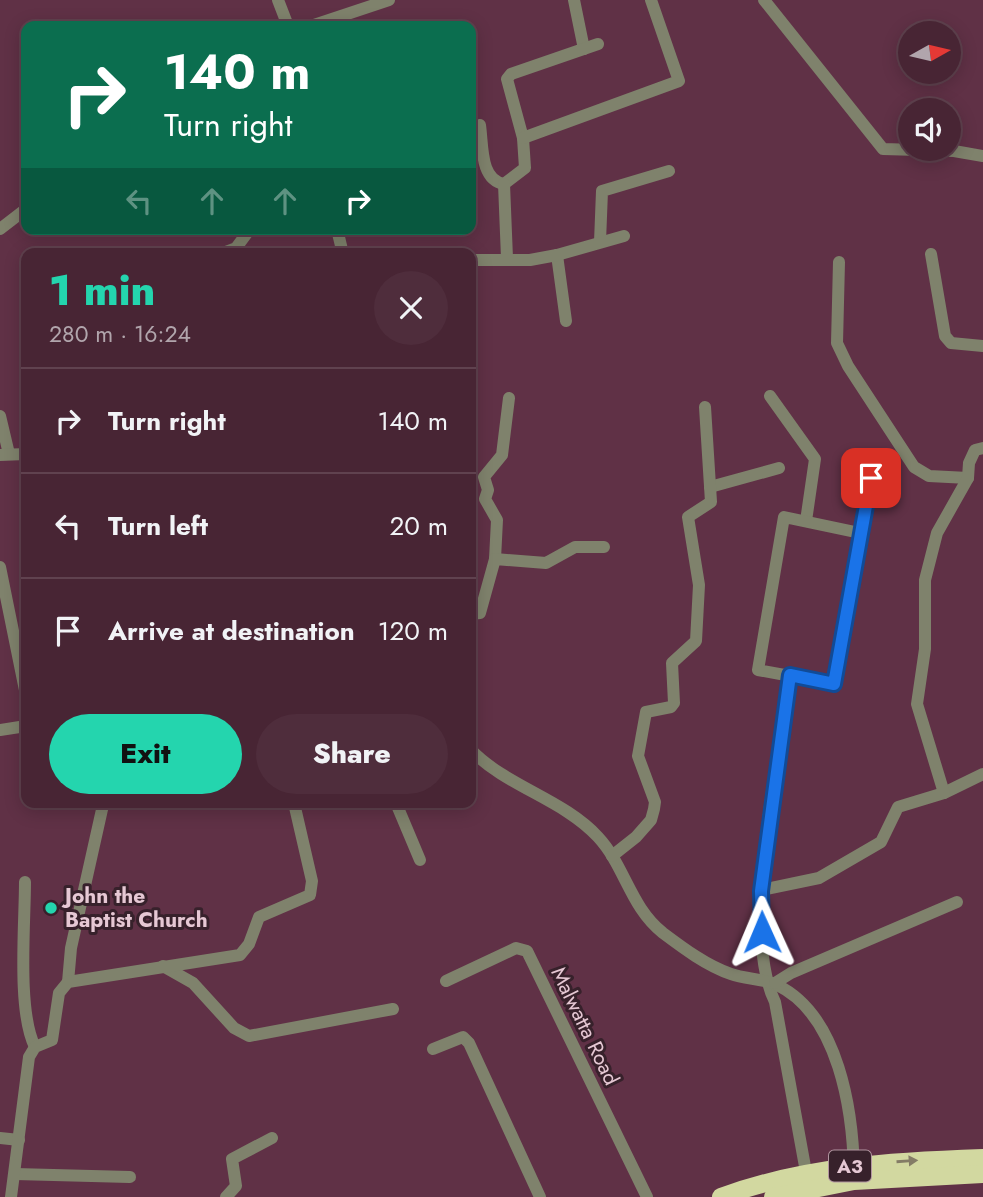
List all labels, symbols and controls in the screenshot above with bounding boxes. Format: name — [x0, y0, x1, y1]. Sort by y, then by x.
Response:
north arrow — [898, 21, 961, 84]
map controls — [898, 21, 961, 161]
text: 140 m — [164, 37, 310, 107]
icon: right — [49, 49, 140, 140]
button: sound — [898, 98, 961, 161]
text: Turn right — [164, 102, 293, 148]
icon: left — [120, 182, 158, 220]
icon: ahead — [193, 182, 231, 220]
icon: ahead — [266, 182, 304, 220]
icon: right — [339, 182, 377, 220]
text: 1 min — [49, 260, 155, 321]
button: close — [374, 271, 448, 345]
text: 280 m · 16:24 — [49, 317, 191, 351]
icon: right — [49, 402, 87, 440]
text: Turn right — [108, 402, 226, 440]
text: 140 m — [377, 402, 448, 440]
pin — [841, 448, 901, 508]
icon: arrive — [852, 459, 890, 497]
icon: left — [49, 507, 87, 545]
text: Turn left — [108, 507, 208, 545]
text: 20 m — [390, 507, 448, 545]
icon: arrive — [49, 612, 87, 650]
text: Arrive at destination — [108, 612, 355, 650]
text: 120 m — [378, 612, 448, 650]
button: Exit — [49, 714, 242, 794]
button: Share — [256, 714, 448, 794]
place label: John the Baptist Church — [61, 881, 208, 935]
position arrow — [725, 895, 799, 969]
marker: John the Baptist Church — [43, 900, 59, 916]
street label: Malwatta Road — [543, 962, 627, 1090]
road number: A3 — [829, 1150, 871, 1182]
one-way arrow — [897, 1155, 919, 1166]

